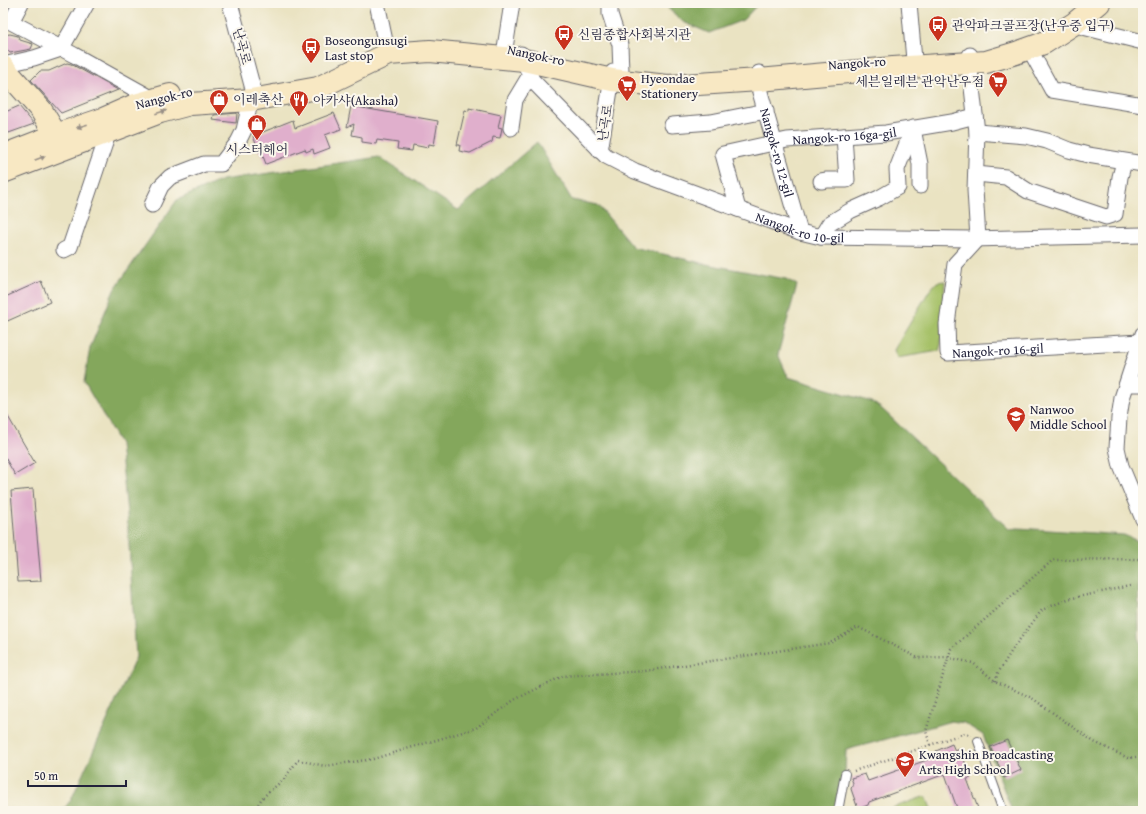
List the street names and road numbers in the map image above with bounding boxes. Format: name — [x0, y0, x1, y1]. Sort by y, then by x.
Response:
street label: 난곡로 — [228, 25, 256, 67]
street label: Nangok-ro — [506, 40, 567, 70]
street label: Nangok-ro — [827, 51, 887, 74]
street label: Nangok-ro — [134, 82, 195, 114]
street label: 난곡로 — [593, 102, 617, 143]
street label: Nangok-ro 12-gil — [756, 106, 799, 200]
street label: Nangok-ro 16ga-gil — [792, 122, 898, 149]
street label: Nangok-ro 10-gil — [753, 207, 845, 247]
street label: Nangok-ro 16-gil — [952, 338, 1045, 362]

